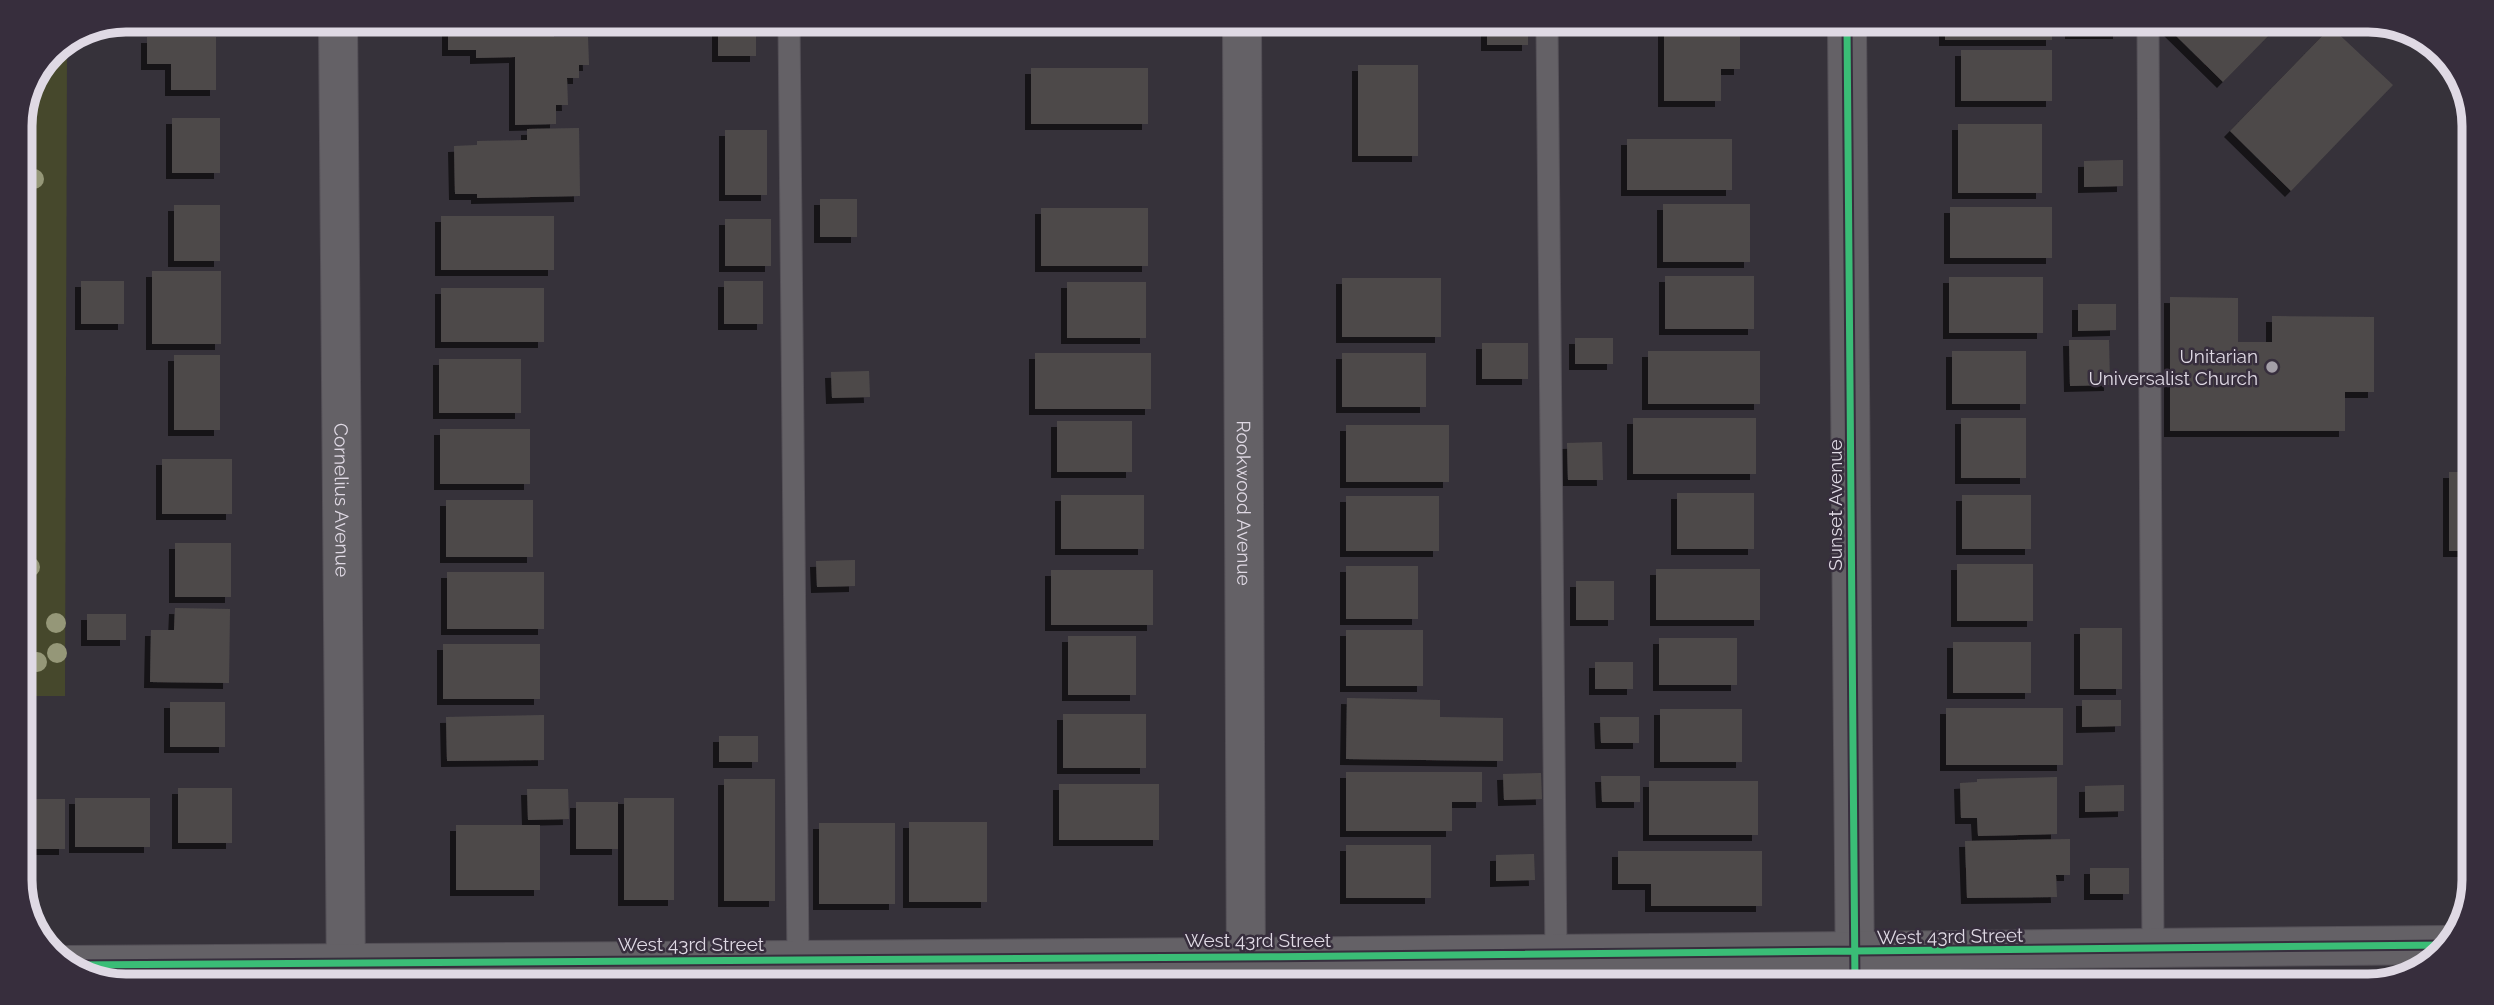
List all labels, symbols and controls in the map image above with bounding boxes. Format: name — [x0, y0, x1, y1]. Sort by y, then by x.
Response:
place label: Unitarian Universalist Church — [2088, 345, 2258, 389]
marker: Unitarian Universalist Church — [2264, 359, 2280, 375]
street label: Rookwood Avenue — [1233, 420, 1255, 586]
street label: Cornelius Avenue — [330, 423, 354, 577]
street label: Sunset Avenue — [1824, 439, 1846, 571]
street label: West 43rd Street — [1877, 924, 2024, 948]
street label: West 43rd Street — [1185, 929, 1332, 951]
street label: West 43rd Street — [618, 933, 765, 955]

